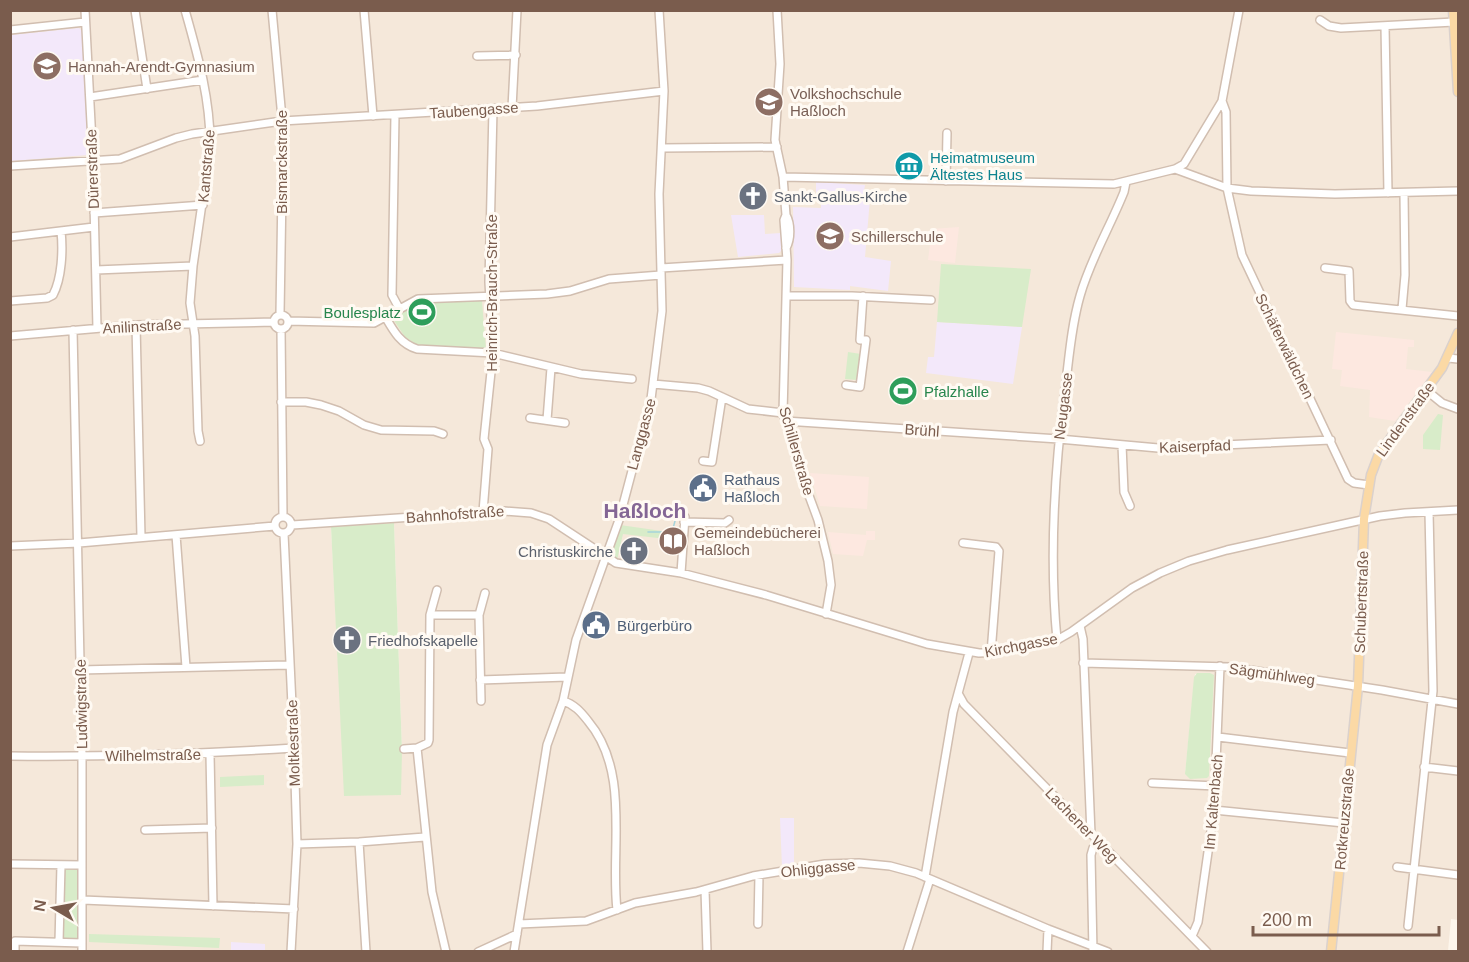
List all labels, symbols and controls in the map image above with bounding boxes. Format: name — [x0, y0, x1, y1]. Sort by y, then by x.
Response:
school or university icon: Hannah-Arendt-Gymnasium — [31, 50, 63, 82]
place label: Hannah-Arendt-Gymnasium — [68, 58, 255, 75]
place label: Volkshochschule Haßloch — [790, 85, 902, 119]
school or university icon: Volkshochschule Haßloch — [753, 86, 785, 118]
street label: Taubengasse — [429, 98, 519, 122]
street label: Bismarckstraße — [273, 110, 290, 214]
street label: Dürerstraße — [82, 129, 102, 209]
street label: Kantstraße — [194, 129, 218, 203]
place label: Heimatmuseum Ältestes Haus — [930, 149, 1035, 183]
museum icon: Heimatmuseum Ältestes Haus — [893, 150, 925, 182]
church icon: Sankt-Gallus-Kirche — [737, 180, 769, 212]
place label: Sankt-Gallus-Kirche — [774, 188, 907, 205]
street label: Heinrich-Brauch-Straße — [483, 214, 500, 372]
school or university icon: Schillerschule — [814, 220, 846, 252]
place label: Schillerschule — [851, 228, 944, 245]
street label: Schäferwäldchen — [1252, 291, 1318, 401]
sports icon: Boulesplatz — [406, 296, 438, 328]
place label: Boulesplatz — [323, 304, 401, 321]
street label: Anilinstraße — [102, 315, 182, 337]
street label: Neugasse — [1050, 371, 1076, 441]
sports icon: Pfalzhalle — [887, 375, 919, 407]
street label: Lindenstraße — [1372, 379, 1438, 459]
place label: Pfalzhalle — [924, 383, 989, 400]
street label: Langgasse — [623, 396, 659, 472]
street label: Schillerstraße — [776, 405, 818, 497]
street label: Brühl — [904, 420, 940, 440]
street label: Kaiserpfad — [1159, 436, 1231, 456]
place label: Rathaus Haßloch — [724, 471, 780, 505]
public building icon: Rathaus Haßloch — [687, 472, 719, 504]
district label: Haßloch — [604, 499, 686, 522]
street label: Bahnhofstraße — [405, 502, 505, 526]
place label: Gemeindebücherei Haßloch — [694, 524, 821, 558]
library icon: Gemeindebücherei Haßloch — [657, 525, 689, 557]
church icon: Christuskirche — [618, 535, 650, 567]
place label: Christuskirche — [518, 543, 613, 560]
street label: Schubertstraße — [1351, 550, 1371, 654]
public building icon: Bürgerbüro — [580, 609, 612, 641]
place label: Bürgerbüro — [617, 617, 692, 634]
church icon: Friedhofskapelle — [331, 624, 363, 656]
street label: Kirchgasse — [983, 630, 1059, 660]
place label: Friedhofskapelle — [368, 632, 478, 649]
street label: Ludwigstraße — [72, 659, 90, 749]
street label: Sägmühlweg — [1228, 660, 1316, 688]
street label: Moltkestraße — [283, 699, 303, 787]
street label: Wilhelmstraße — [105, 746, 201, 764]
street label: Im Kaltenbach — [1200, 753, 1226, 851]
street label: Rotkreuzstraße — [1331, 767, 1357, 871]
street label: Lachener Weg — [1042, 784, 1122, 866]
street label: Ohliggasse — [780, 856, 856, 880]
north arrow — [24, 878, 84, 938]
text: N — [30, 898, 49, 913]
scale bar — [1253, 899, 1439, 937]
text: 200 m — [1262, 910, 1312, 930]

